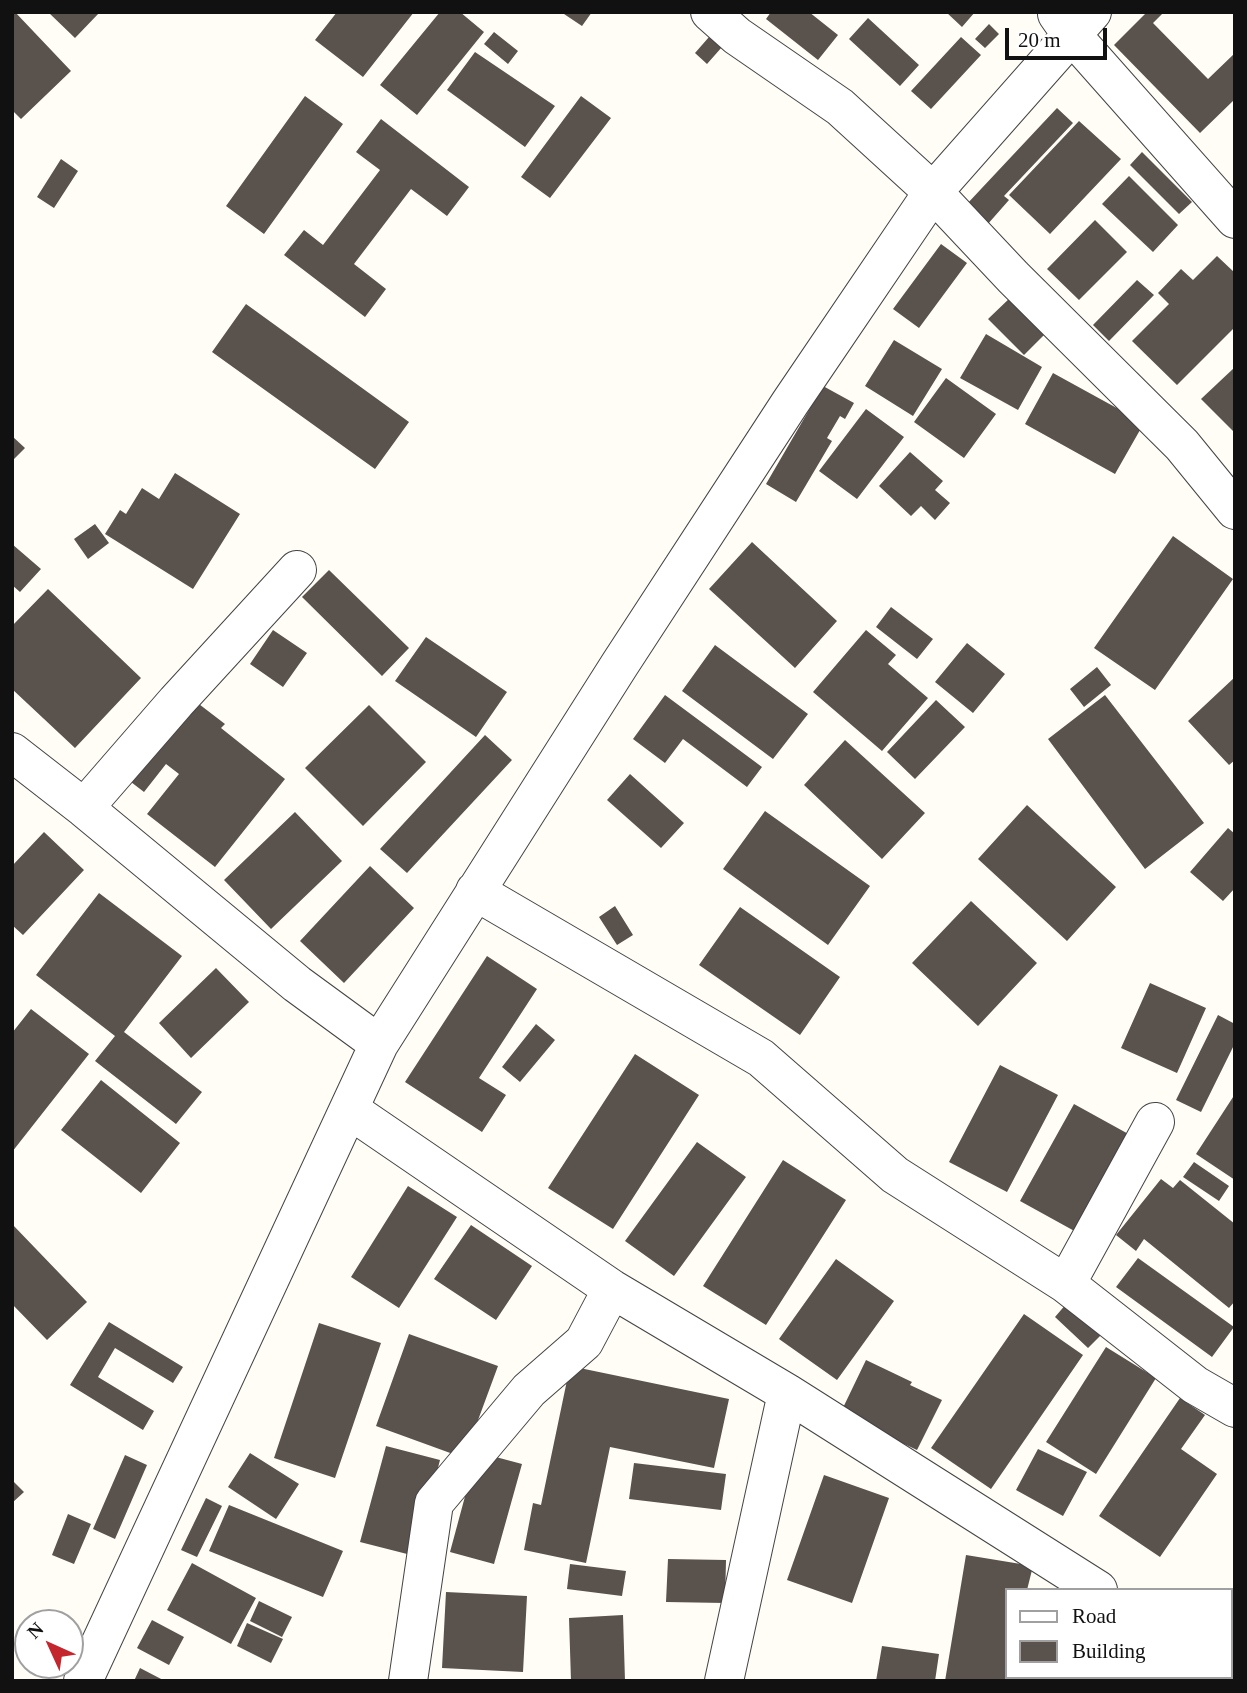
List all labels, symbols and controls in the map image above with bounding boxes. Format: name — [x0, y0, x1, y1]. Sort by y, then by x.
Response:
scale bar — [1009, 14, 1110, 58]
text: 20 m — [1018, 28, 1061, 52]
legend — [1006, 1588, 1233, 1679]
text: Road — [1072, 1604, 1116, 1628]
north arrow — [14, 1609, 84, 1679]
text: N — [23, 1618, 47, 1642]
text: Building — [1072, 1639, 1146, 1663]

